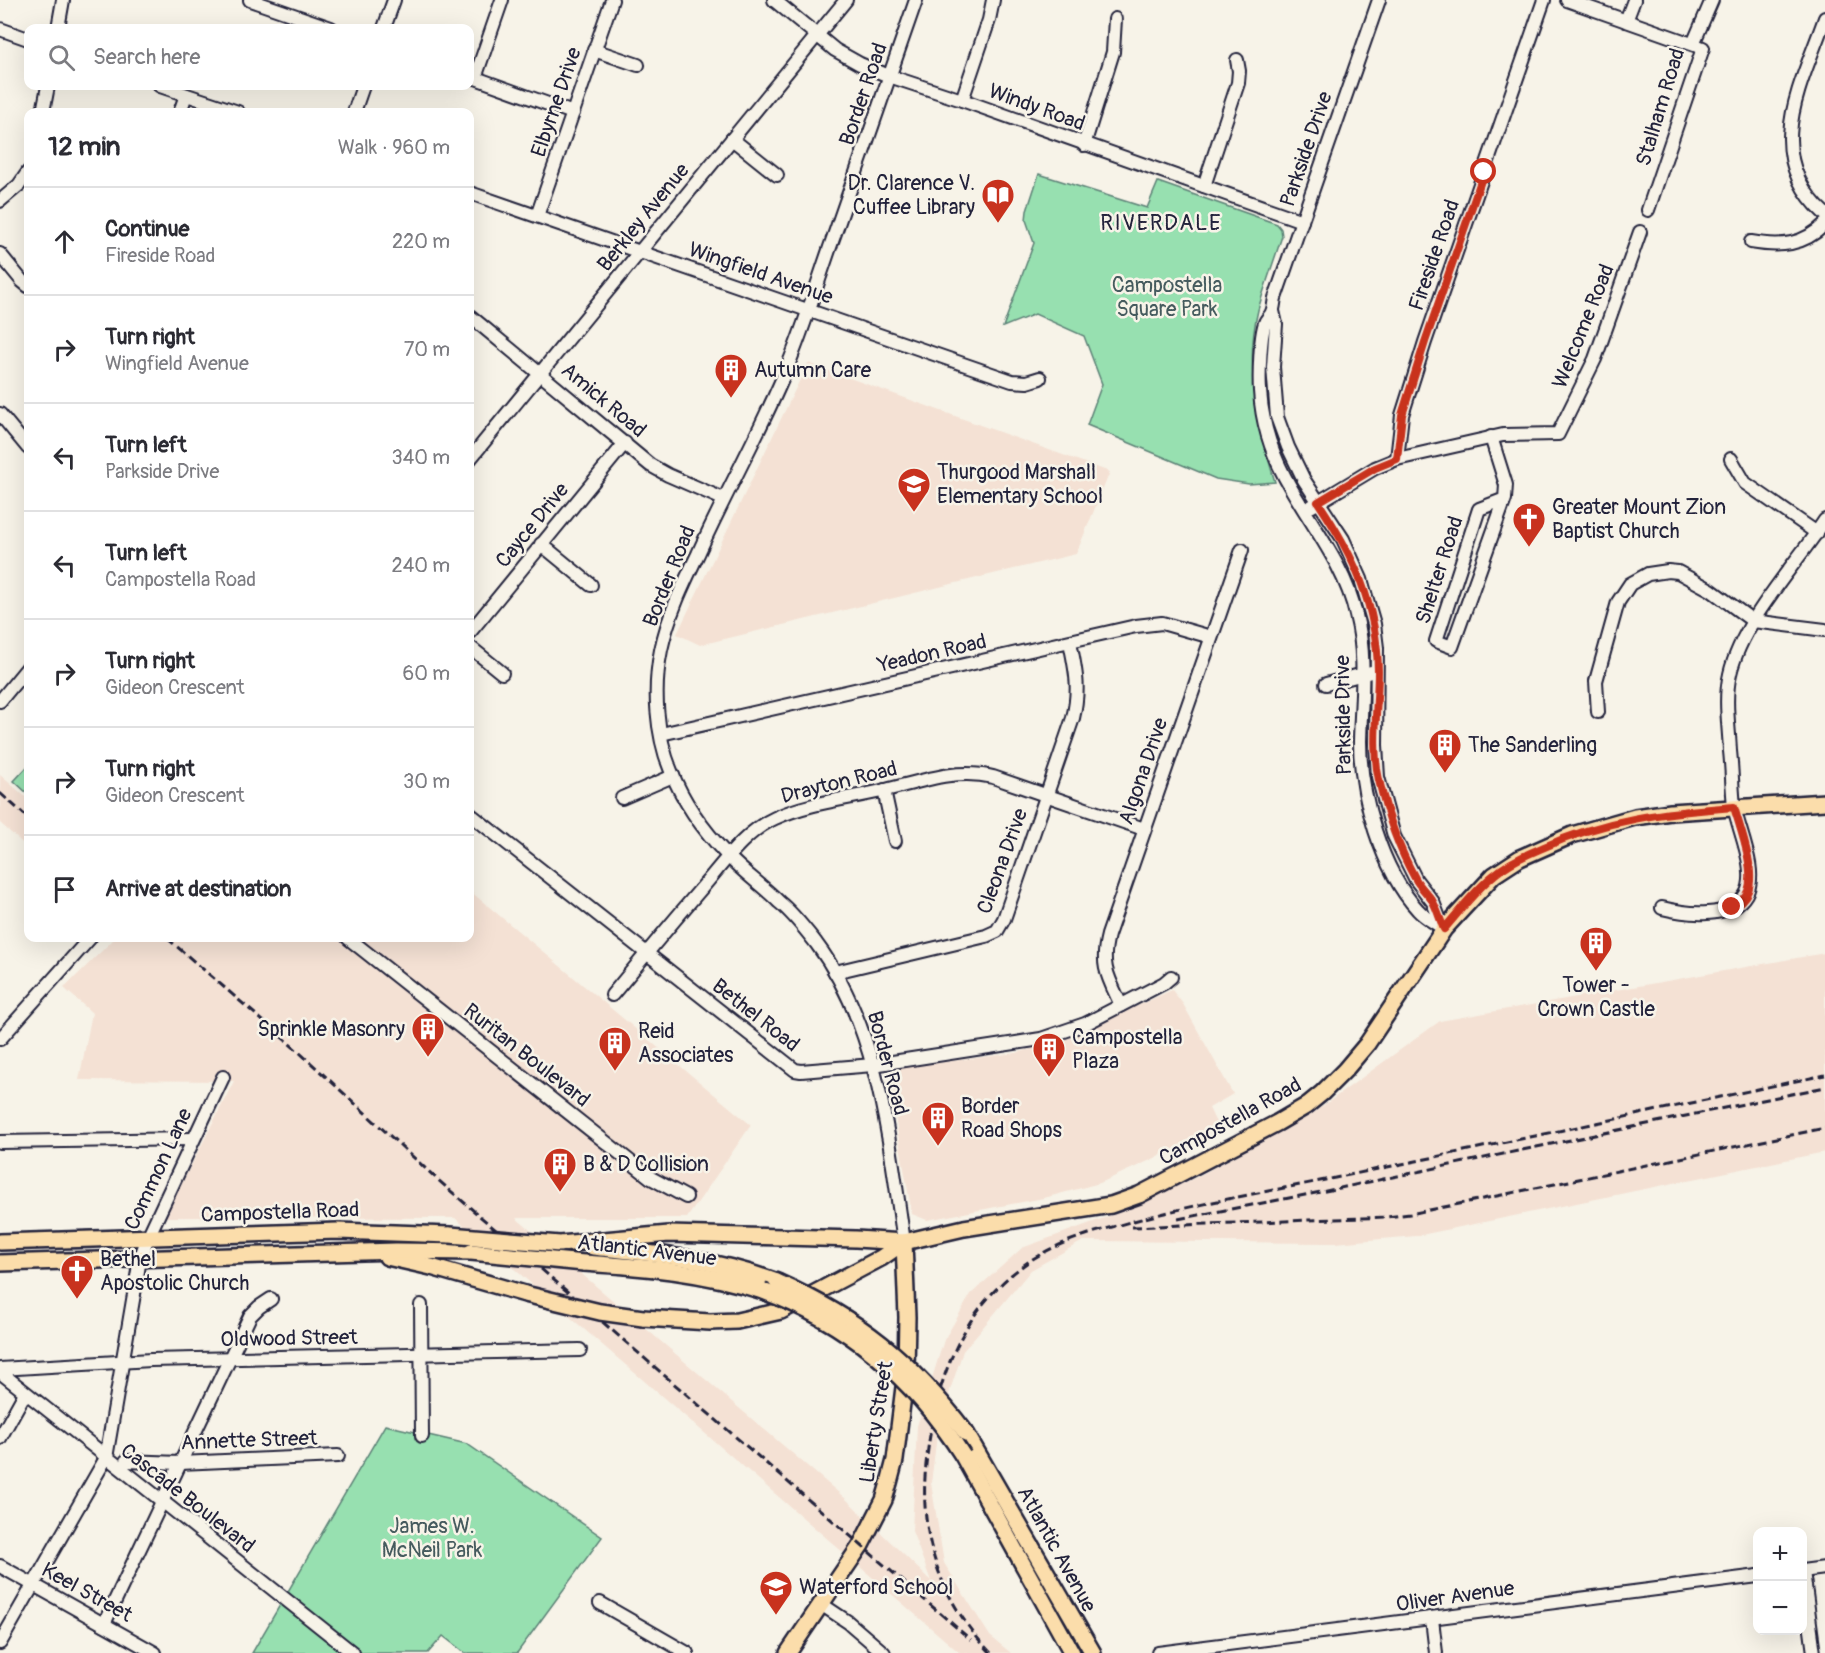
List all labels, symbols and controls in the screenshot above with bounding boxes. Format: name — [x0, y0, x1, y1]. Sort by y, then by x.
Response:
search box — [24, 24, 474, 90]
street label: Border Road — [833, 39, 894, 149]
icon: search — [45, 41, 78, 74]
text: Search here — [93, 43, 200, 71]
street label: Elbyrne Drive — [525, 43, 588, 161]
street label: Stalham Road — [1630, 45, 1691, 169]
street label: Windy Road — [985, 78, 1089, 137]
street label: Parkside Drive — [1274, 87, 1339, 210]
text: 12 min — [48, 131, 121, 163]
text: Walk · 960 m — [338, 135, 450, 160]
street label: Berkley Avenue — [591, 157, 696, 277]
route start — [1470, 158, 1496, 184]
place label: Dr. Clarence V. Cuffee Library — [847, 170, 975, 221]
library icon: Dr. Clarence V. Cuffee Library — [980, 177, 1016, 224]
street label: Fireside Road — [1403, 196, 1466, 314]
district label: RIVERDALE — [1100, 209, 1222, 237]
text: Continue — [105, 215, 189, 243]
icon: ahead — [48, 225, 81, 258]
text: 220 m — [392, 229, 450, 254]
street label: Wingfield Avenue — [685, 236, 837, 311]
text: Fireside Road — [105, 243, 215, 268]
street label: Welcome Road — [1546, 260, 1621, 392]
park label: Campostella Square Park — [1112, 272, 1222, 323]
text: Turn right — [105, 323, 195, 351]
icon: right — [48, 333, 81, 366]
text: 70 m — [404, 337, 450, 362]
text: Wingfield Avenue — [105, 351, 249, 376]
building icon: Autumn Care — [713, 352, 749, 399]
street label: Amick Road — [556, 357, 652, 444]
place label: Autumn Care — [754, 357, 872, 384]
text: Turn left — [105, 431, 187, 459]
icon: left — [48, 441, 81, 474]
text: 340 m — [391, 445, 450, 470]
text: Parkside Drive — [105, 459, 219, 484]
place label: Thurgood Marshall Elementary School — [937, 459, 1103, 510]
school or university icon: Thurgood Marshall Elementary School — [896, 466, 932, 513]
street label: Cayce Drive — [490, 477, 575, 573]
place label: Greater Mount Zion Baptist Church — [1552, 494, 1726, 545]
church icon: Greater Mount Zion Baptist Church — [1511, 501, 1547, 548]
street label: Shelter Road — [1409, 513, 1470, 627]
street label: Border Road — [637, 522, 702, 631]
text: Turn left — [105, 539, 187, 567]
icon: left — [48, 549, 81, 582]
text: 240 m — [391, 553, 450, 578]
text: Campostella Road — [105, 567, 256, 592]
street label: Yeadon Road — [874, 628, 989, 679]
text: Turn right — [105, 647, 195, 675]
street label: Parkside Drive — [1329, 654, 1358, 775]
icon: right — [48, 657, 81, 690]
text: 60 m — [403, 661, 450, 686]
text: Gideon Crescent — [105, 675, 245, 700]
street label: Algona Drive — [1113, 714, 1175, 828]
building icon: The Sanderling — [1427, 727, 1463, 774]
place label: The Sanderling — [1468, 732, 1597, 759]
text: Turn right — [105, 755, 195, 783]
street label: Drayton Road — [778, 755, 900, 810]
icon: right — [48, 765, 81, 798]
text: 30 m — [403, 769, 450, 794]
text: Gideon Crescent — [105, 783, 245, 808]
street label: Cleona Drive — [971, 804, 1034, 918]
icon: arrive — [48, 873, 81, 906]
text: Arrive at destination — [105, 875, 291, 903]
route end — [1718, 893, 1744, 919]
building icon: Tower - Crown Castle — [1578, 925, 1614, 972]
place label: Tower - Crown Castle — [1537, 972, 1655, 1023]
street label: Bethel Road — [706, 973, 805, 1058]
street label: Ruritan Boulevard — [458, 997, 596, 1113]
street label: Border Road — [861, 1008, 914, 1118]
building icon: Sprinkle Masonry — [410, 1011, 446, 1058]
place label: Sprinkle Masonry — [258, 1016, 405, 1043]
place label: Reid Associates — [638, 1018, 734, 1069]
place label: Campostella Plaza — [1072, 1024, 1183, 1075]
building icon: Reid Associates — [597, 1025, 633, 1072]
building icon: Campostella Plaza — [1031, 1031, 1067, 1078]
street label: Campostella Road — [1154, 1071, 1306, 1172]
place label: Border Road Shops — [961, 1093, 1063, 1144]
building icon: Border Road Shops — [920, 1100, 956, 1147]
street label: Common Lane — [118, 1103, 199, 1235]
building icon: B & D Collision — [542, 1146, 578, 1193]
place label: B & D Collision — [583, 1151, 709, 1178]
street label: Campostella Road — [200, 1196, 360, 1229]
street label: Atlantic Avenue — [576, 1229, 719, 1272]
place label: Bethel Apostolic Church — [100, 1246, 249, 1297]
church icon: Bethel Apostolic Church — [59, 1253, 95, 1300]
street label: Oldwood Street — [220, 1324, 358, 1353]
street label: Liberty Street — [854, 1359, 900, 1485]
street label: Annette Street — [180, 1425, 318, 1456]
street label: Cascade Boulevard — [115, 1437, 260, 1559]
street label: Atlantic Avenue — [1011, 1482, 1103, 1618]
park label: James W. McNeil Park — [382, 1513, 482, 1564]
map controls — [1753, 1527, 1807, 1635]
button: + — [1753, 1527, 1807, 1581]
street label: Keel Street — [37, 1556, 137, 1629]
school or university icon: Waterford School — [758, 1569, 794, 1616]
place label: Waterford School — [799, 1574, 953, 1601]
street label: Oliver Avenue — [1394, 1575, 1517, 1618]
button: − — [1753, 1581, 1807, 1635]

